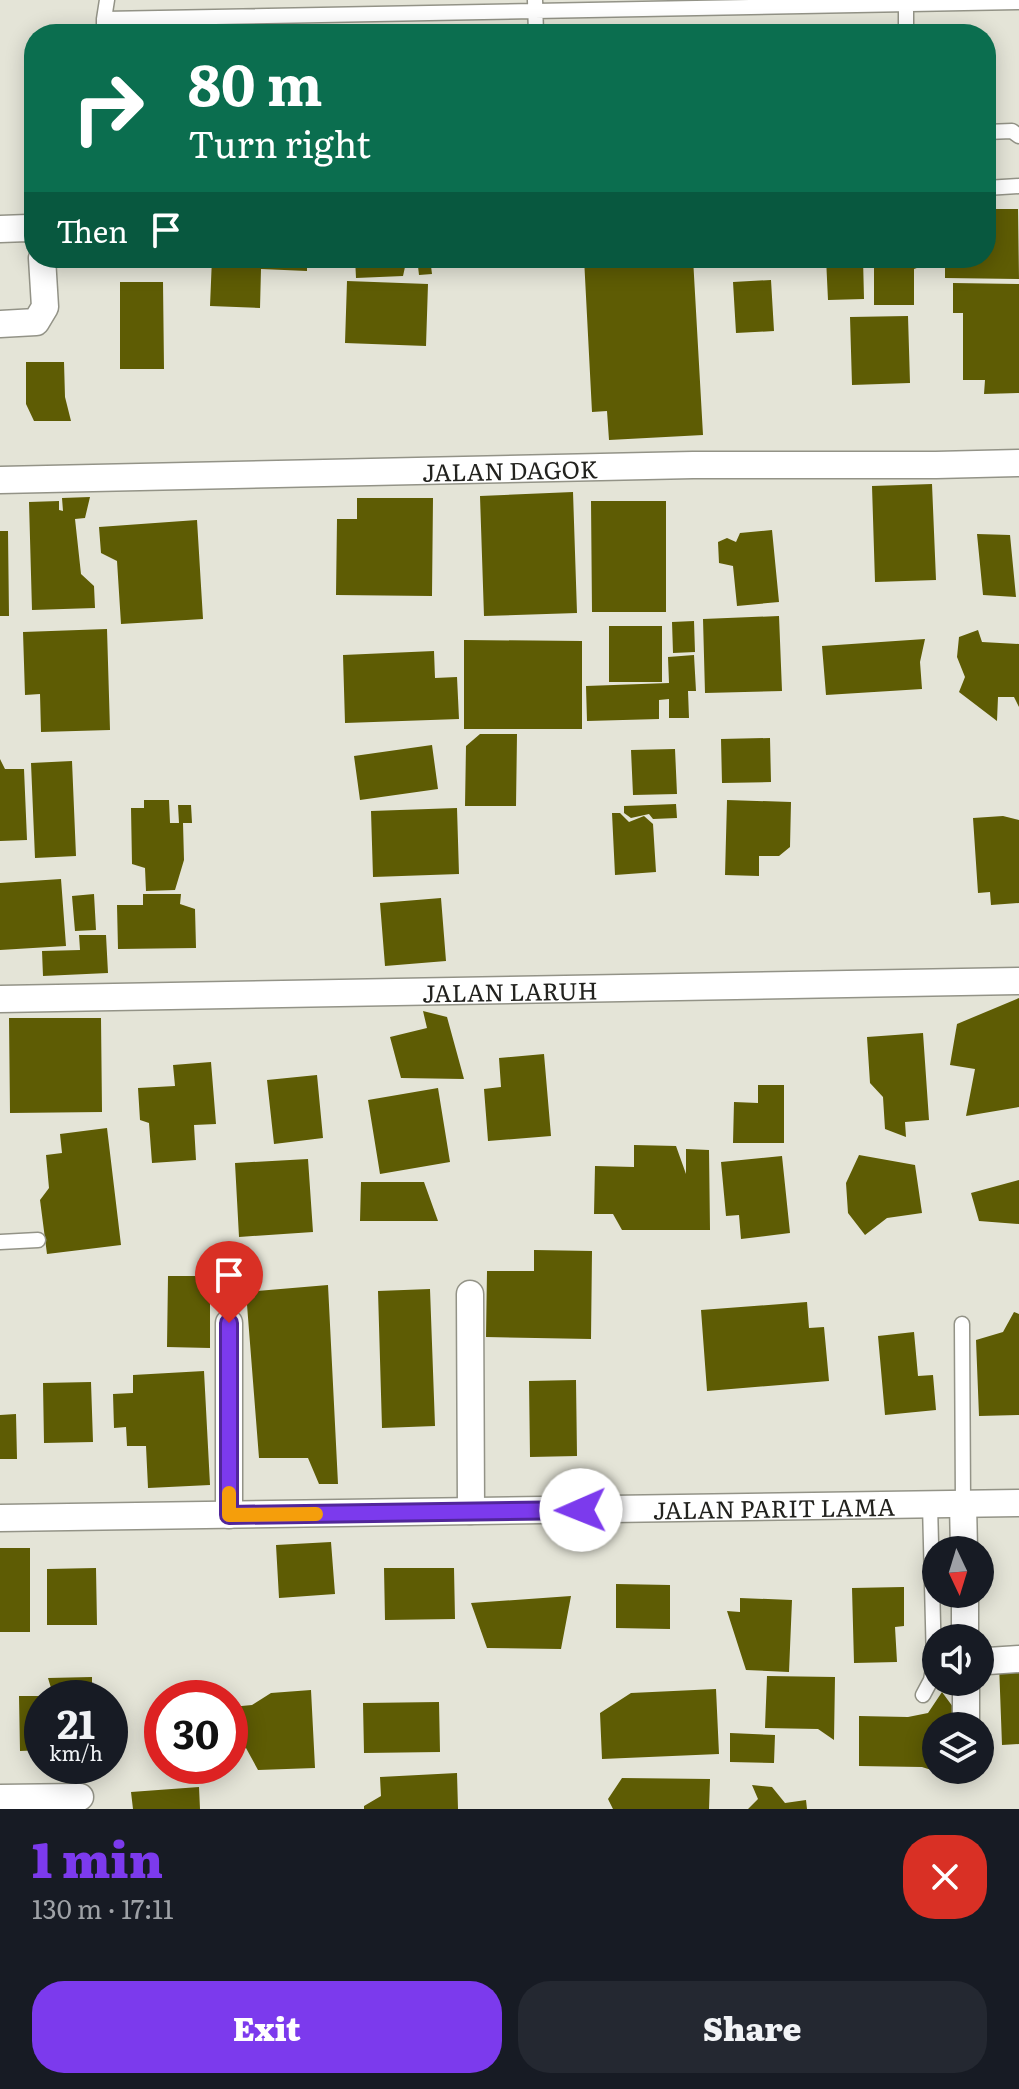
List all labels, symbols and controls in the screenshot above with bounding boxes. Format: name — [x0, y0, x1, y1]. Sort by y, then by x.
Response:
text: 80 m — [188, 40, 323, 123]
icon: right — [56, 56, 160, 160]
text: Turn right — [188, 116, 371, 169]
text: Then — [56, 208, 128, 252]
icon: arrive — [144, 208, 188, 252]
street label: JALAN DAGOK — [422, 450, 598, 488]
street label: JALAN LARUH — [422, 971, 598, 1009]
pin — [195, 1241, 263, 1323]
icon: arrive — [207, 1253, 251, 1297]
position arrow — [539, 1468, 623, 1552]
street label: JALAN PARIT LAMA — [653, 1487, 896, 1526]
north arrow — [922, 1536, 994, 1608]
map controls — [922, 1536, 994, 1784]
button: sound — [922, 1624, 994, 1696]
speed limit sign: 30 — [144, 1680, 248, 1784]
text: 21 — [57, 1692, 95, 1751]
button: layers — [922, 1712, 994, 1784]
text: km/h — [49, 1737, 103, 1767]
text: 1 min — [32, 1822, 163, 1893]
button: close — [903, 1835, 987, 1919]
text: 130 m · 17:11 — [32, 1888, 173, 1927]
button: Exit — [32, 1981, 502, 2073]
button: Share — [518, 1981, 987, 2073]

